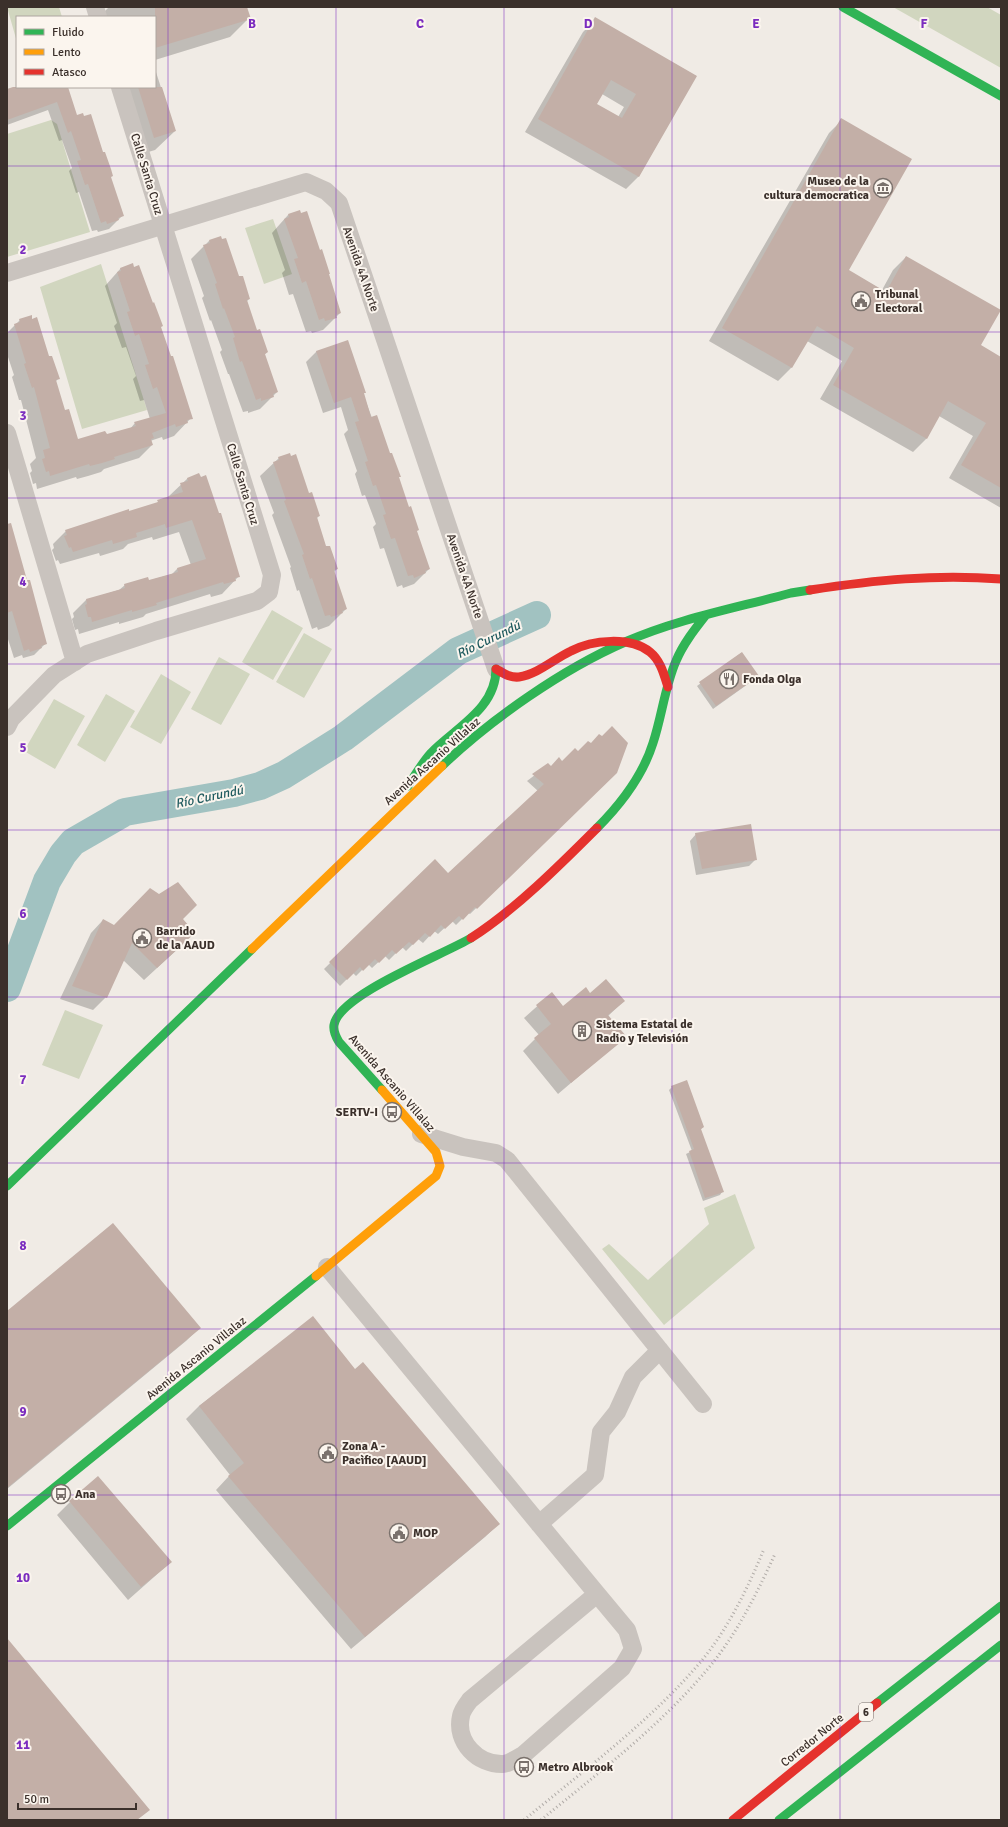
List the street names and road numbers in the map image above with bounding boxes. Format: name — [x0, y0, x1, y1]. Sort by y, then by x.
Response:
street label: Calle Santa Cruz — [127, 132, 166, 217]
street label: Avenida 4A Norte — [339, 225, 382, 314]
street label: Calle Santa Cruz — [223, 442, 262, 527]
street label: Avenida 4A Norte — [443, 532, 486, 621]
street label: Avenida Ascanio Villalaz — [381, 714, 484, 809]
street label: Avenida Ascanio Villalaz — [345, 1031, 438, 1135]
street label: Avenida Ascanio Villalaz — [143, 1313, 249, 1403]
road number: 6 — [859, 1703, 873, 1721]
street label: Corredor Norte — [778, 1710, 847, 1770]

